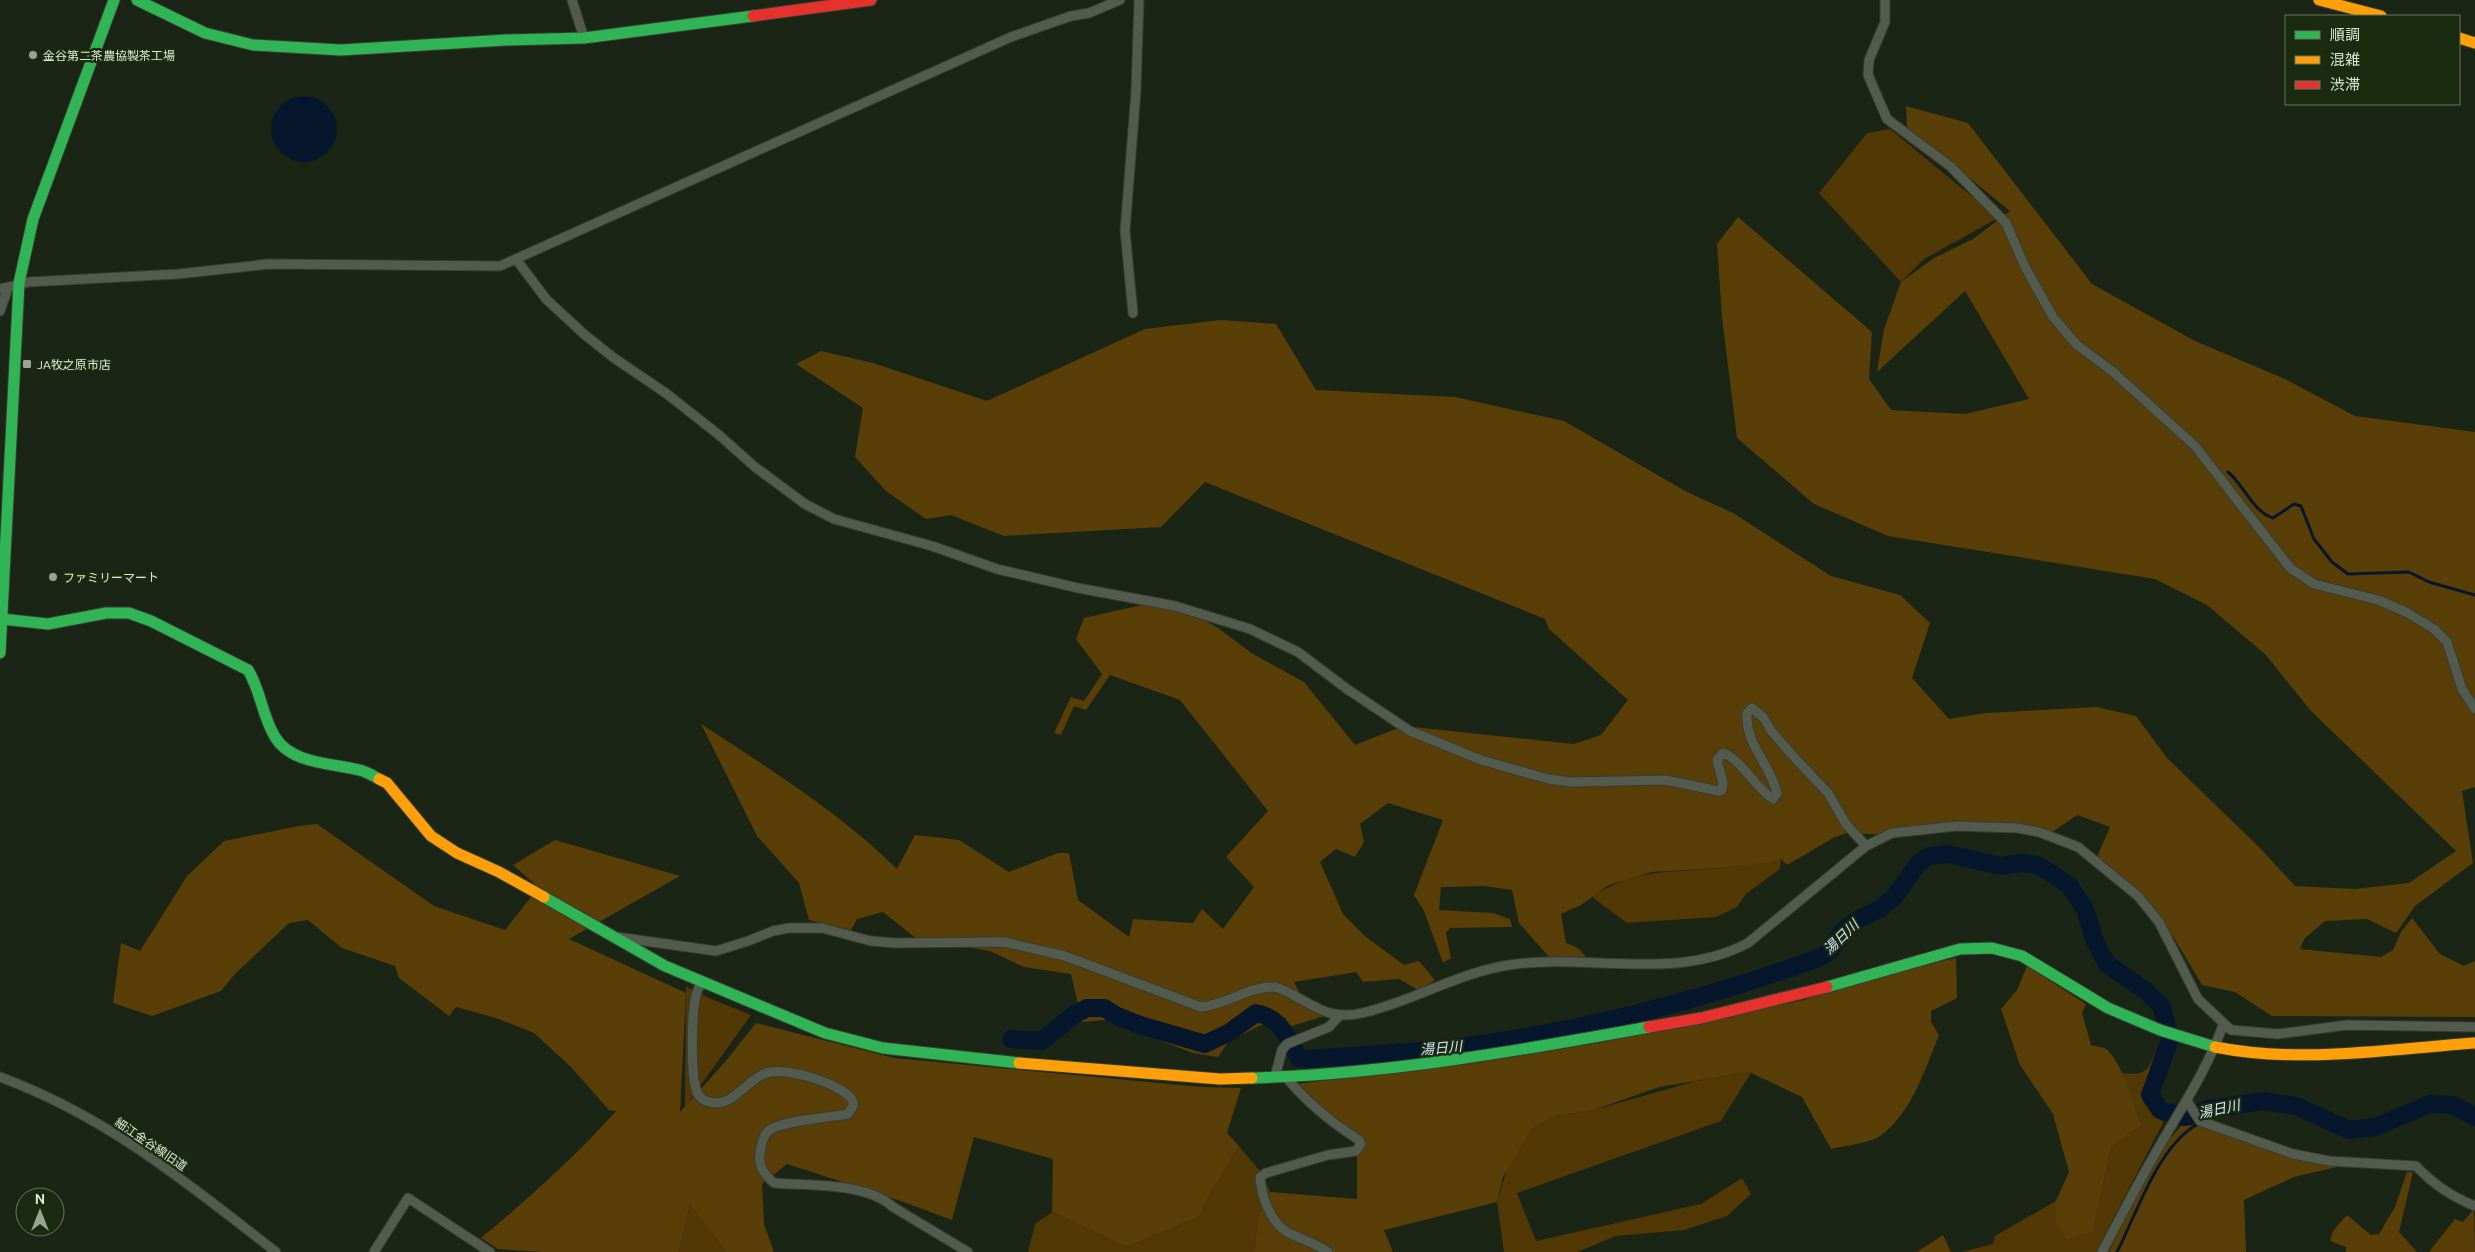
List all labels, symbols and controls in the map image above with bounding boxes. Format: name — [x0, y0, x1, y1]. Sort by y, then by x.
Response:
legend — [2285, 15, 2460, 105]
text: 順調 — [2330, 26, 2360, 43]
marker: 金谷第二茶農協製茶工場 — [27, 49, 39, 61]
place label: 金谷第二茶農協製茶工場 — [43, 49, 175, 62]
text: 混雑 — [2330, 51, 2360, 68]
text: 渋滞 — [2330, 76, 2360, 93]
marker: JA牧之原市店 — [21, 358, 33, 370]
place label: JA牧之原市店 — [37, 358, 111, 371]
marker: ファミリーマート — [47, 571, 59, 583]
place label: ファミリーマート — [63, 571, 159, 584]
water label: 湯日川 — [1820, 915, 1863, 957]
water label: 湯日川 — [1419, 1038, 1465, 1058]
water label: 湯日川 — [2197, 1096, 2243, 1121]
street label: 細江金谷線旧道 — [113, 1115, 189, 1173]
north arrow — [15, 1187, 65, 1237]
text: N — [35, 1191, 45, 1207]

